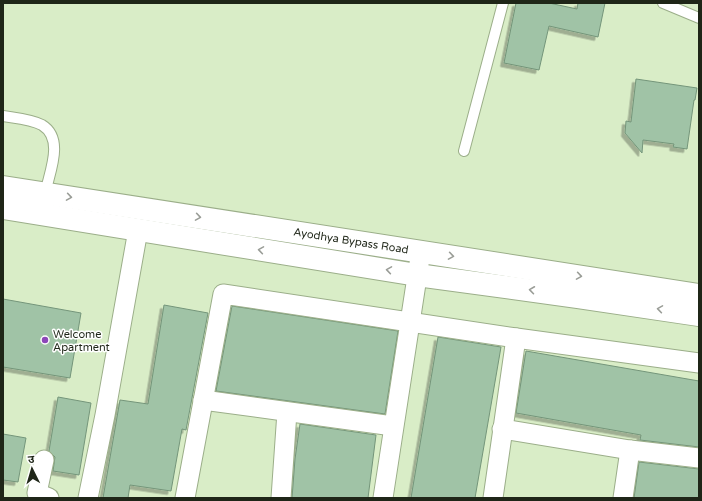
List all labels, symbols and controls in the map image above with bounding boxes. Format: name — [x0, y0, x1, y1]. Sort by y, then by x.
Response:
one-way arrow — [66, 193, 72, 201]
one-way arrow — [195, 212, 201, 221]
street label: Ayodhya Bypass Road — [293, 225, 410, 257]
one-way arrow — [258, 246, 264, 255]
one-way arrow — [448, 251, 454, 260]
one-way arrow — [386, 266, 392, 275]
one-way arrow — [576, 271, 582, 280]
one-way arrow — [529, 286, 535, 295]
one-way arrow — [657, 305, 664, 314]
place label: Welcome Apartment — [53, 328, 110, 354]
marker: Welcome Apartment — [40, 335, 50, 345]
north arrow — [12, 449, 52, 489]
text: उ — [27, 453, 36, 466]

